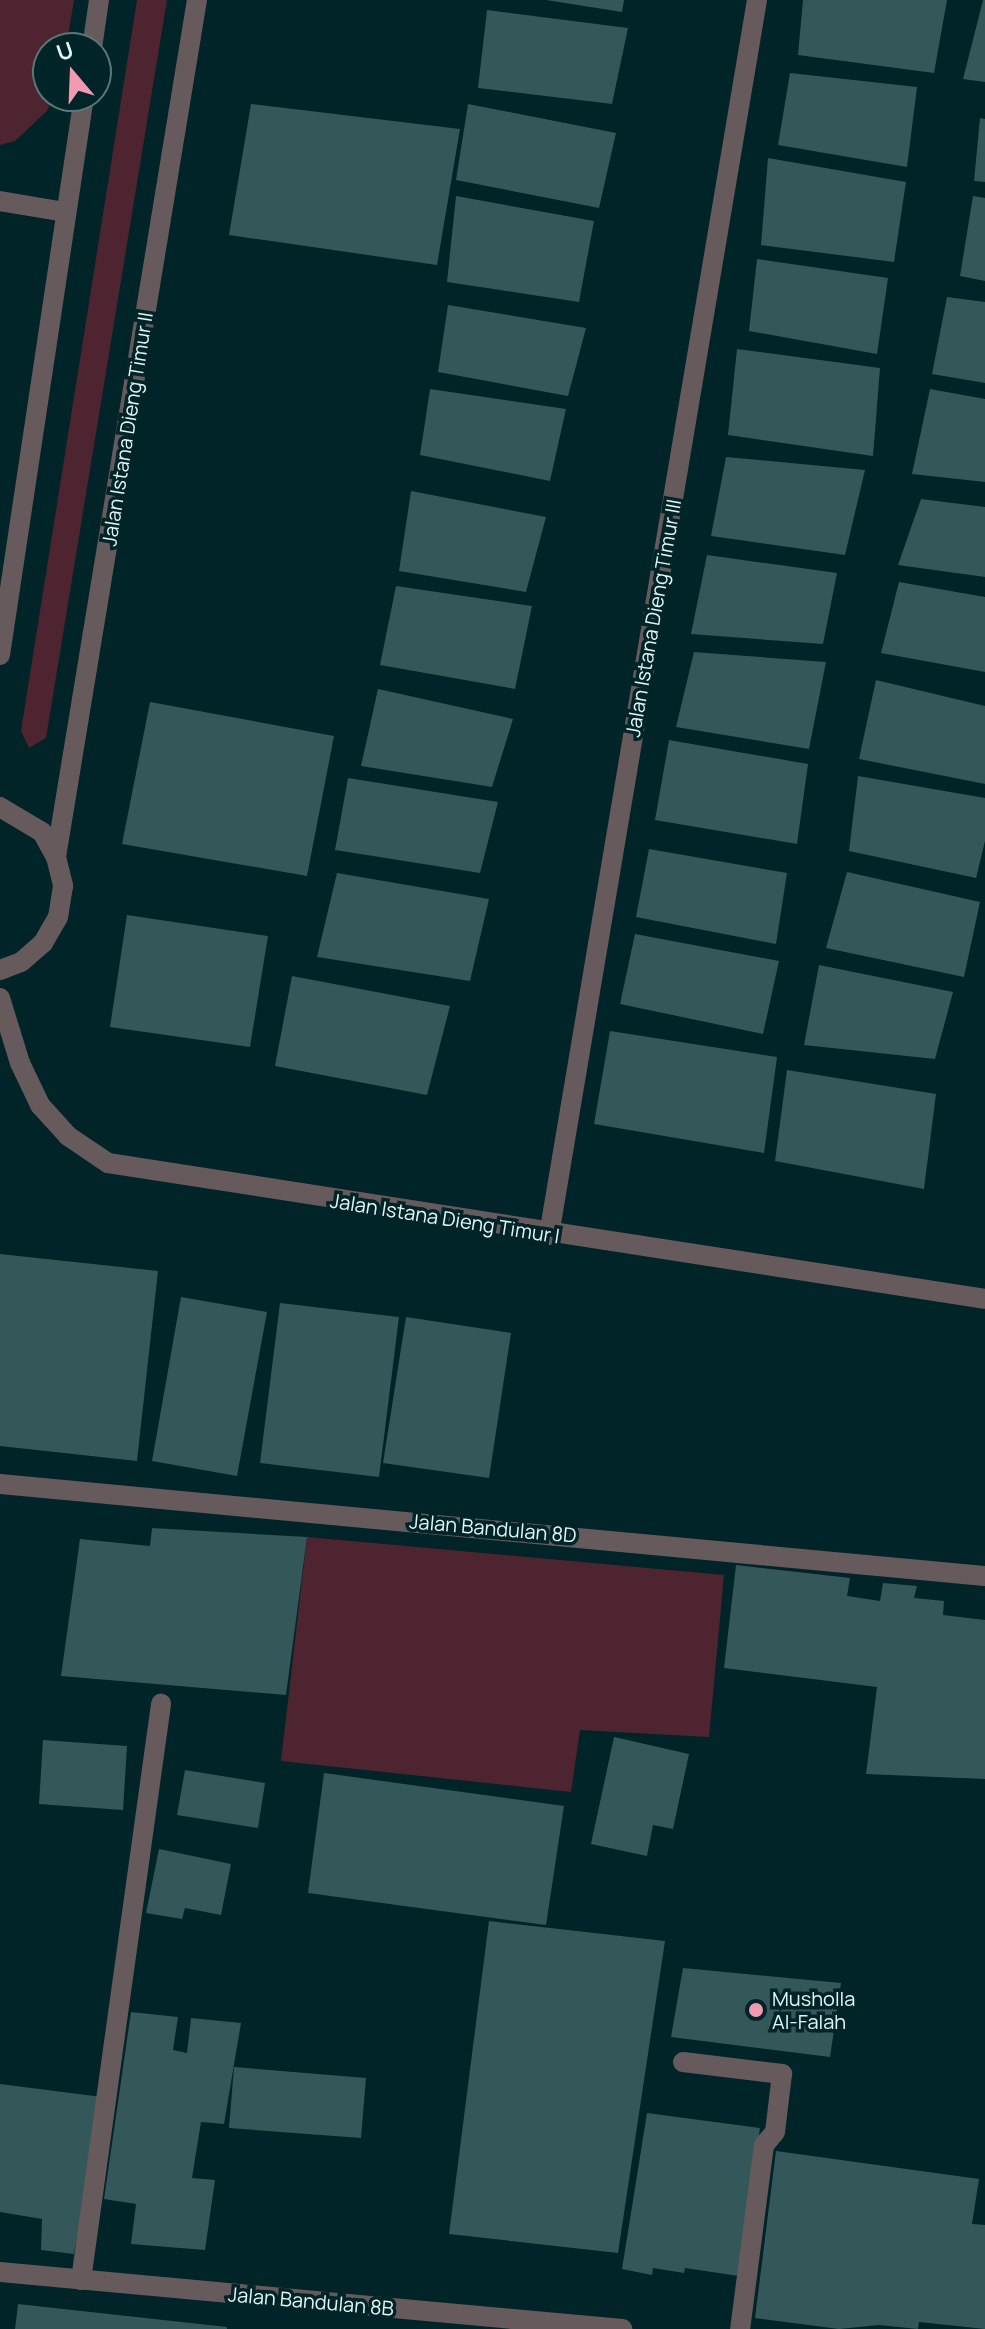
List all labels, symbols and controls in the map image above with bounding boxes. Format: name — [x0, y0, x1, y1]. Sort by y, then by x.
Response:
north arrow — [32, 32, 112, 112]
text: U — [52, 34, 77, 68]
street label: Jalan Istana Dieng Timur II — [97, 310, 157, 548]
street label: Jalan Istana Dieng Timur III — [620, 497, 686, 739]
street label: Jalan Istana Dieng Timur I — [329, 1188, 561, 1248]
street label: Jalan Bandulan 8D — [408, 1509, 578, 1547]
place label: Musholla Al-Falah — [772, 1986, 855, 2033]
marker: Musholla Al-Falah — [747, 2001, 765, 2019]
street label: Jalan Bandulan 8B — [227, 2282, 395, 2320]

